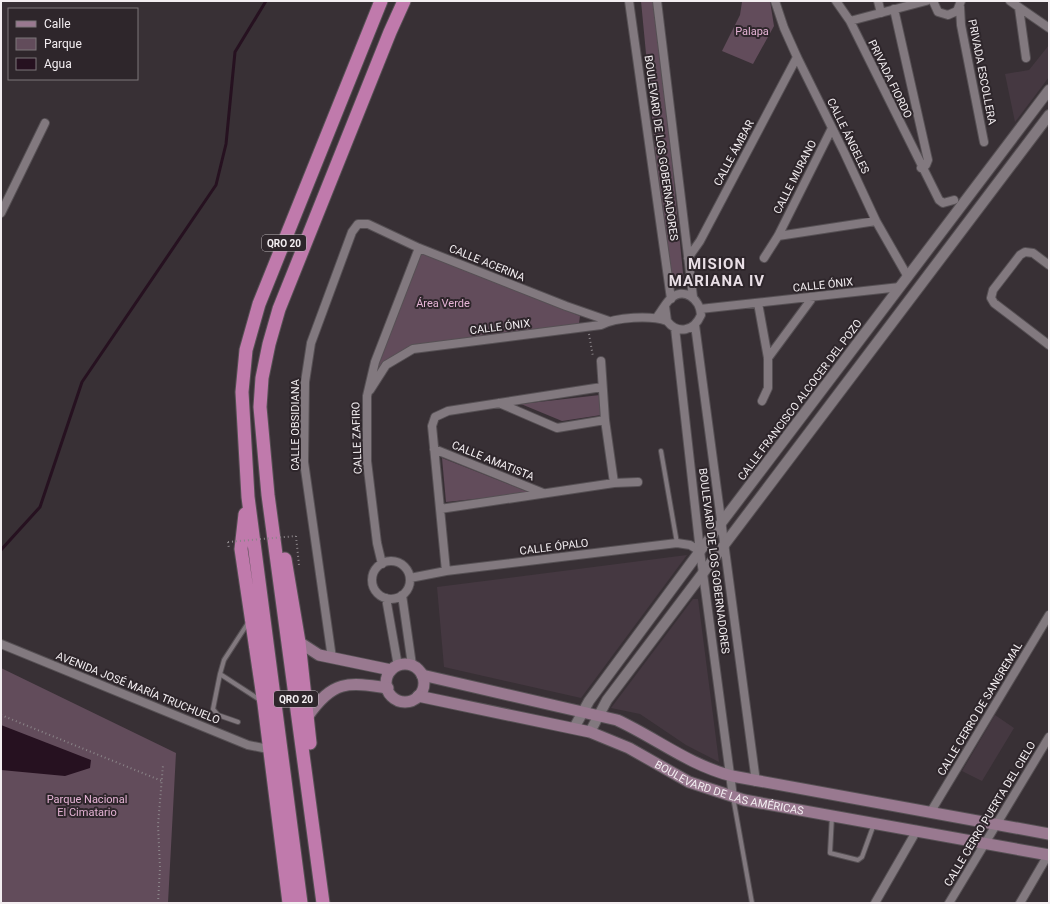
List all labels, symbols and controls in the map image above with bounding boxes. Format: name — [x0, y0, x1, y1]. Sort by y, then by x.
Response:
legend — [8, 8, 138, 80]
text: Calle — [44, 17, 71, 31]
street label: PRIVADA ESCOLLERA — [965, 18, 999, 127]
park label: Palapa — [735, 25, 769, 38]
text: Parque — [44, 37, 82, 51]
street label: PRIVADA FIORDO — [865, 38, 915, 120]
street label: BOULEVARD DE LOS GOBERNADORES — [642, 54, 681, 242]
text: Agua — [44, 57, 72, 71]
street label: CALLE ÁNGELES — [824, 96, 872, 176]
street label: CALLE ÁMBAR — [711, 118, 757, 188]
street label: CALLE MURANO — [771, 138, 819, 216]
road number: QRO 20 — [262, 235, 306, 251]
street label: CALLE ACERINA — [447, 242, 528, 284]
district label: MISION MARIANA IV — [669, 255, 765, 290]
street label: CALLE ÓNIX — [792, 275, 854, 295]
park label: Área Verde — [416, 297, 470, 310]
street label: CALLE ÓNIX — [469, 317, 531, 337]
street label: CALLE FRANCISCO ALCOCER DEL POZO — [735, 317, 865, 483]
street label: CALLE OBSIDIANA — [289, 378, 302, 471]
street label: CALLE ZAFIRO — [349, 402, 365, 474]
street label: CALLE AMATISTA — [450, 439, 537, 484]
street label: BOULEVARD DE LOS GOBERNADORES — [696, 467, 732, 655]
street label: CALLE ÓPALO — [519, 536, 589, 558]
street label: CALLE CERRO DE SANGREMAL — [935, 640, 1025, 778]
street label: AVENIDA JOSÉ MARÍA TRUCHUELO — [54, 649, 222, 727]
road number: QRO 20 — [274, 691, 318, 707]
street label: CALLE CERRO PUERTA DEL CIELO — [941, 739, 1039, 889]
street label: BOULEVARD DE LAS AMÉRICAS — [653, 758, 805, 817]
park label: Parque Nacional El Cimatario — [47, 793, 127, 819]

